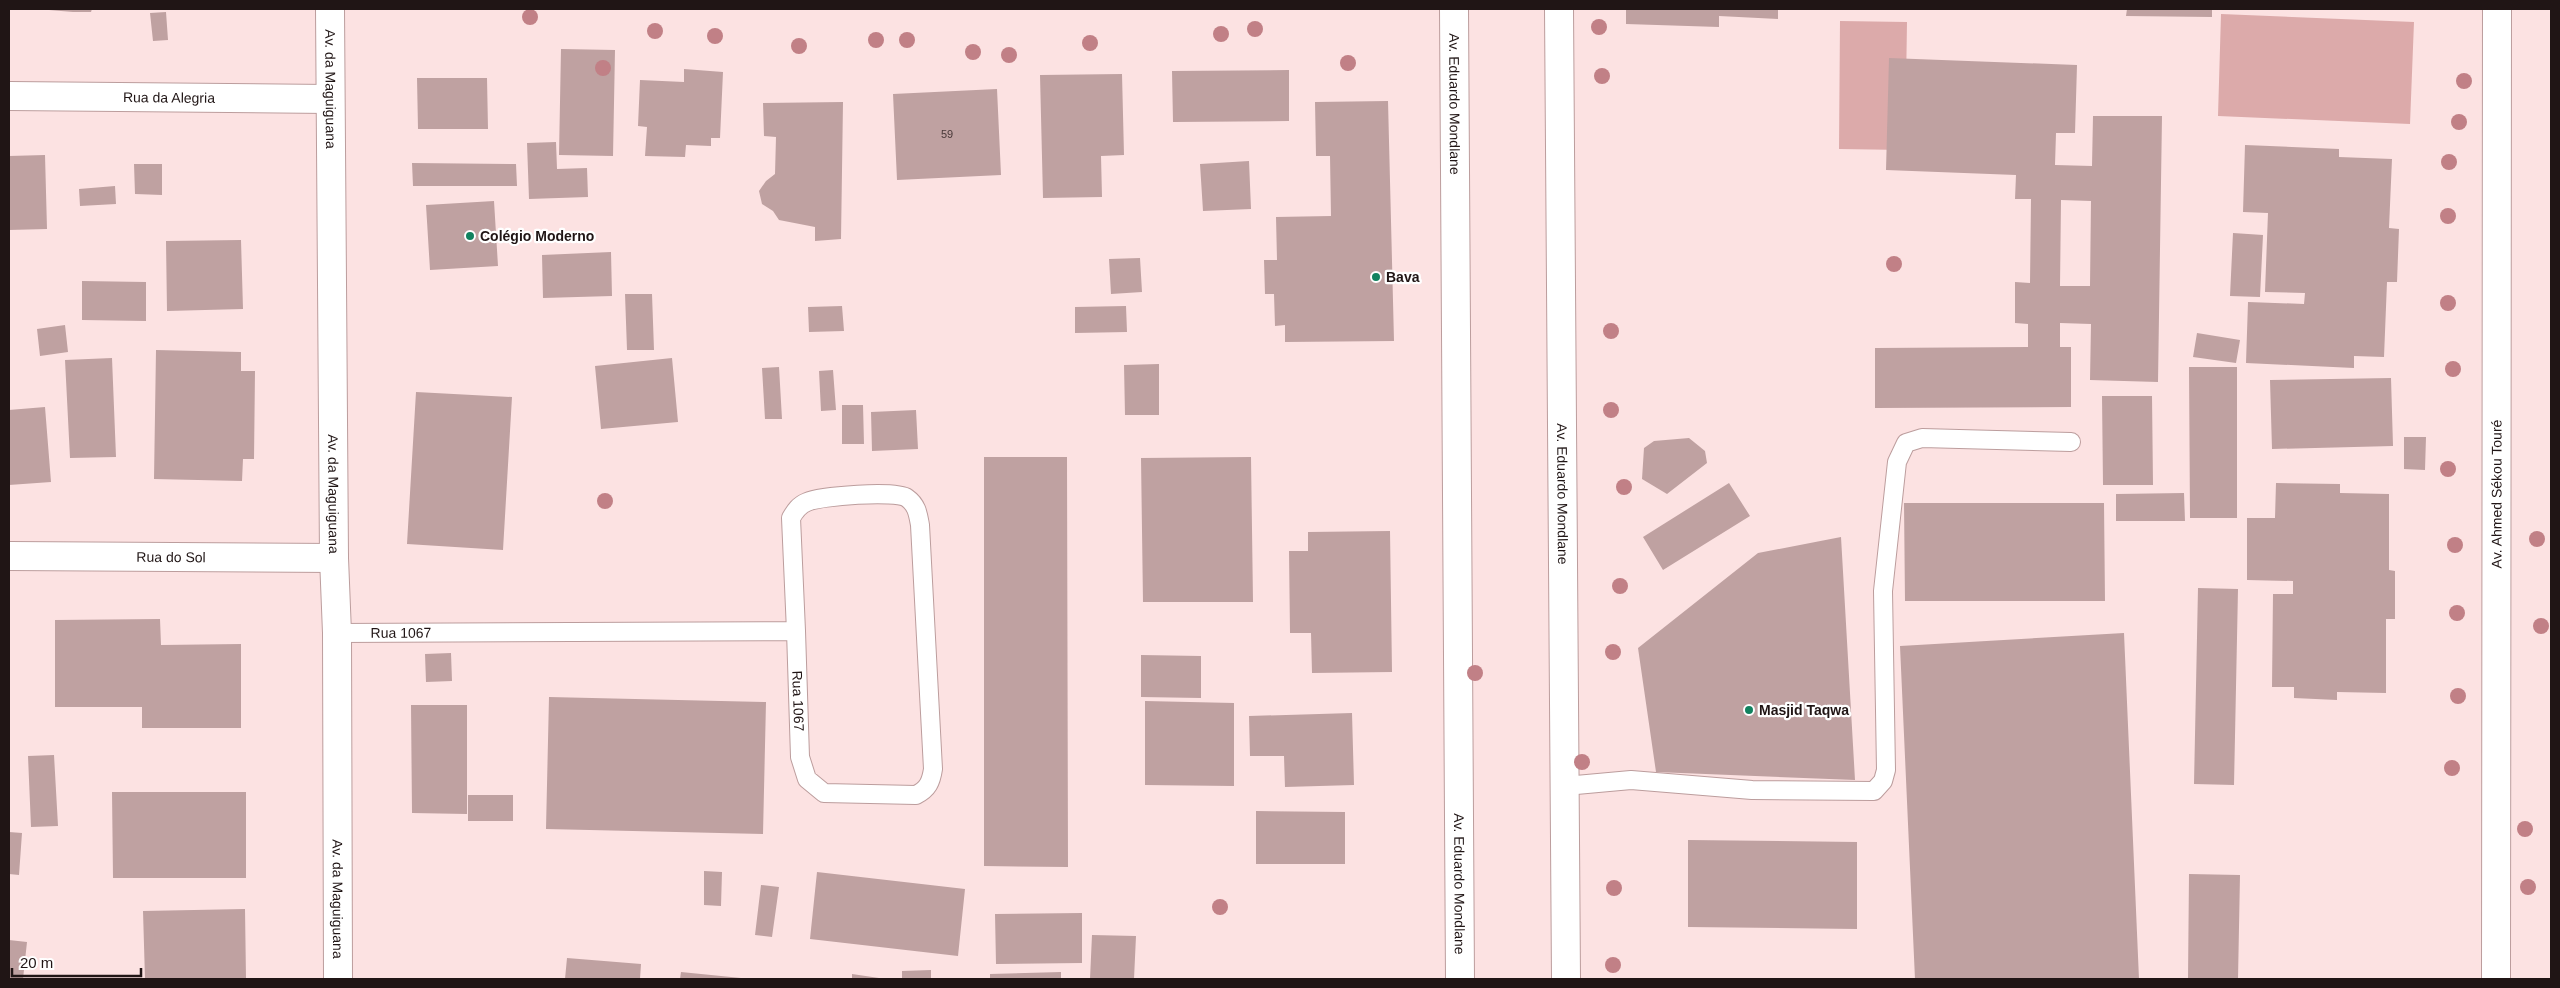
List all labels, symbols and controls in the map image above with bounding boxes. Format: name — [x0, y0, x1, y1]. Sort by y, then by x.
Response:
street label: Av. da Maguiguana — [322, 29, 339, 149]
street label: Av. Eduardo Mondlane — [1446, 33, 1463, 175]
street label: Rua da Alegria — [123, 89, 215, 106]
house number: 59 — [941, 128, 953, 140]
place label: Colégio Moderno — [480, 228, 594, 244]
marker: Colégio Moderno — [464, 230, 476, 242]
place label: Bava — [1386, 269, 1420, 285]
marker: Bava — [1370, 271, 1382, 283]
street label: Av. Ahmed Sékou Touré — [2488, 419, 2505, 568]
street label: Av. Eduardo Mondlane — [1554, 423, 1571, 565]
street label: Av. da Maguiguana — [325, 434, 342, 554]
street label: Rua do Sol — [136, 549, 206, 565]
street label: Rua 1067 — [371, 625, 432, 641]
street label: Rua 1067 — [789, 670, 807, 732]
place label: Masjid Taqwa — [1759, 702, 1849, 718]
marker: Masjid Taqwa — [1743, 704, 1755, 716]
street label: Av. Eduardo Mondlane — [1451, 813, 1468, 955]
street label: Av. da Maguiguana — [330, 839, 346, 959]
scale bar — [12, 946, 141, 978]
text: 20 m — [20, 954, 53, 971]

